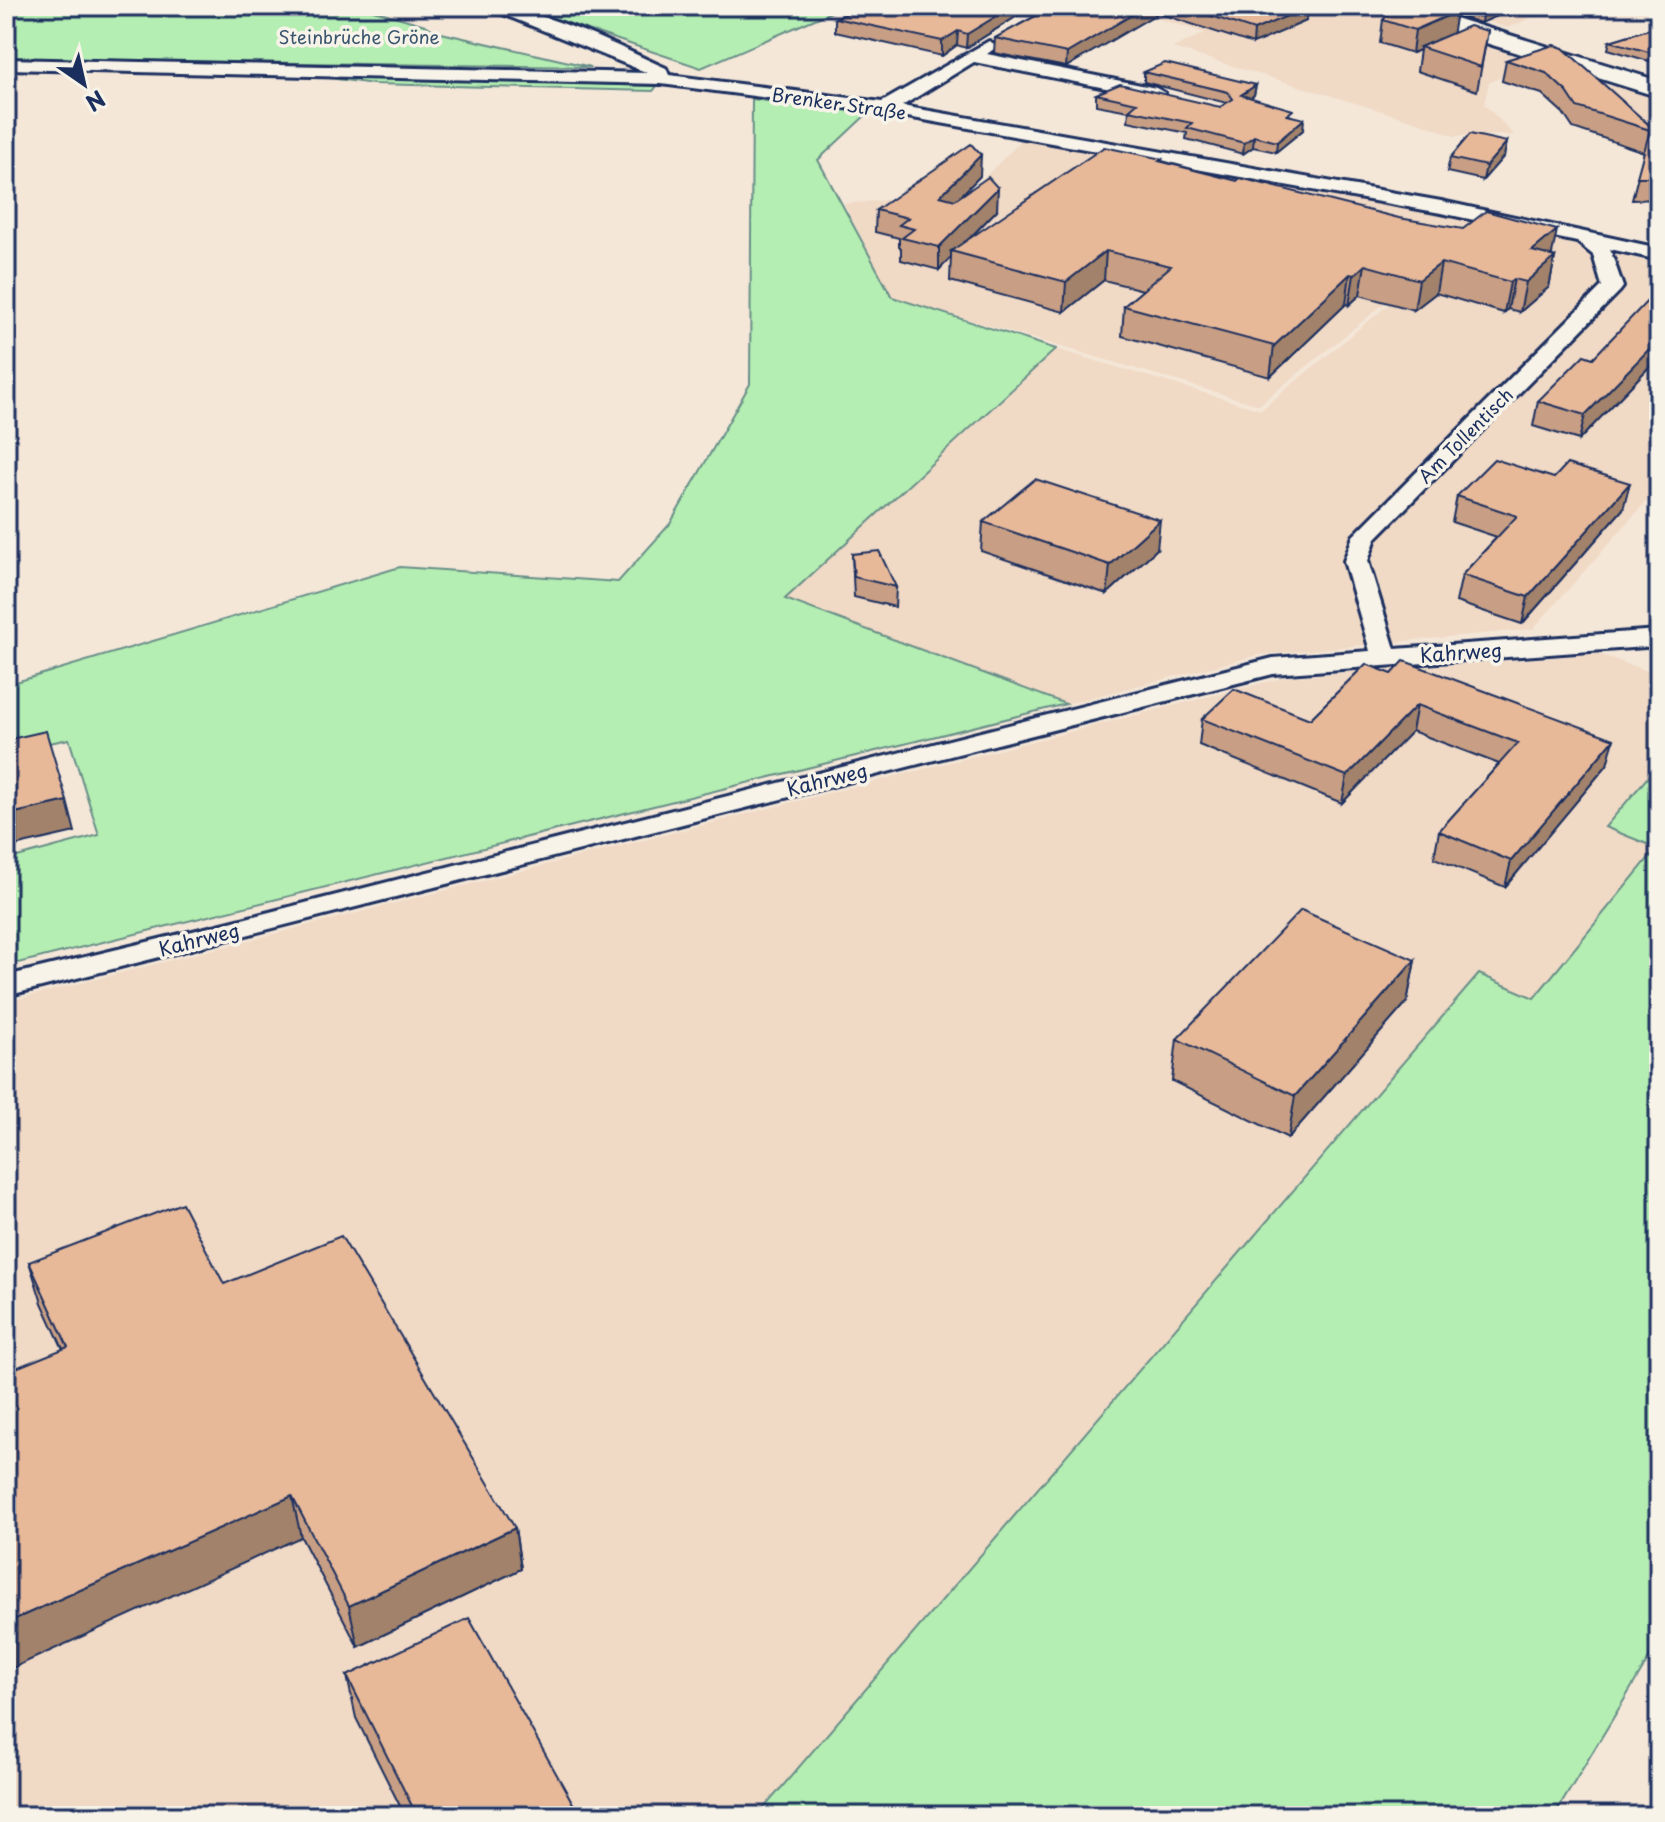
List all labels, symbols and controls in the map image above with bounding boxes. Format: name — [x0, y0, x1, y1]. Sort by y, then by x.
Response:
park label: Steinbrüche Gröne — [278, 23, 440, 50]
north arrow — [44, 44, 124, 124]
street label: Brenker Straße — [770, 80, 908, 126]
text: N — [80, 83, 112, 120]
street label: Am Tollentisch — [1411, 381, 1519, 489]
street label: Kahrweg — [1419, 634, 1503, 670]
street label: Kahrweg — [783, 754, 871, 804]
street label: Kahrweg — [155, 914, 243, 964]

